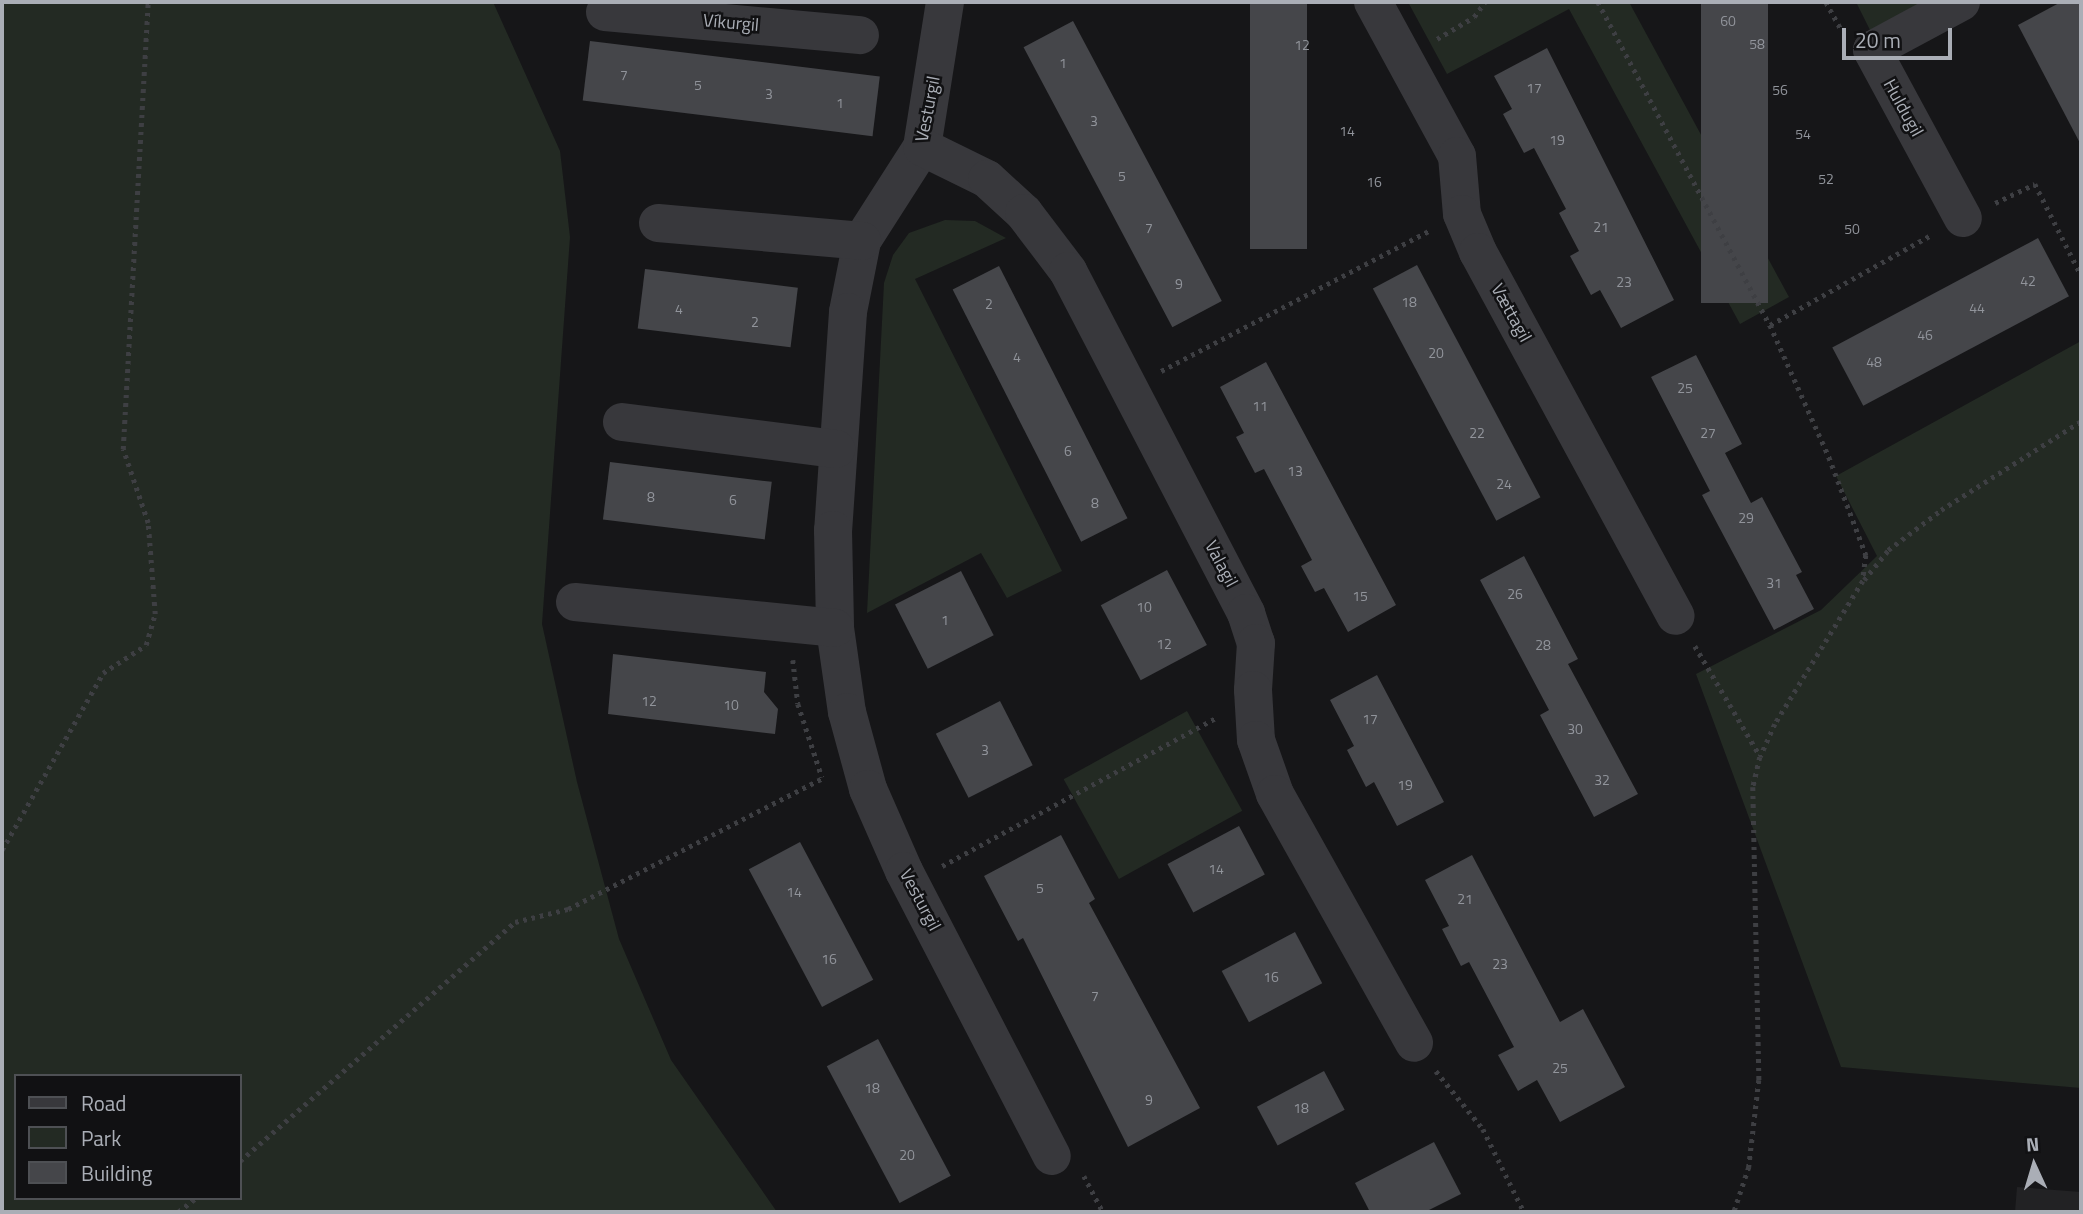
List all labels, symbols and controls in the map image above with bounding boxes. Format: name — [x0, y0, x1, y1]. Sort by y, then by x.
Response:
street label: Víkurgil — [702, 10, 760, 36]
house number: 60 — [1720, 13, 1736, 29]
scale bar — [1845, 14, 1955, 58]
text: 20 m — [1855, 24, 1901, 56]
house number: 58 — [1749, 36, 1765, 52]
house number: 12 — [1294, 37, 1310, 53]
house number: 1 — [1059, 55, 1067, 71]
house number: 7 — [620, 67, 628, 83]
street label: Vesturgil — [911, 74, 945, 144]
street label: Huldugil — [1878, 76, 1928, 140]
house number: 5 — [694, 77, 702, 93]
house number: 17 — [1526, 80, 1542, 96]
house number: 56 — [1772, 82, 1788, 98]
house number: 3 — [765, 86, 773, 102]
house number: 1 — [836, 95, 844, 111]
house number: 3 — [1090, 113, 1098, 129]
house number: 14 — [1339, 123, 1355, 139]
house number: 54 — [1795, 126, 1811, 142]
house number: 19 — [1549, 132, 1565, 148]
house number: 5 — [1118, 168, 1126, 184]
house number: 52 — [1818, 171, 1834, 187]
house number: 16 — [1366, 174, 1382, 190]
house number: 21 — [1593, 219, 1609, 235]
house number: 7 — [1145, 220, 1153, 236]
house number: 50 — [1844, 221, 1860, 237]
house number: 42 — [2020, 273, 2036, 289]
house number: 23 — [1616, 274, 1632, 290]
house number: 9 — [1175, 276, 1183, 292]
street label: Vættagil — [1486, 280, 1536, 346]
house number: 18 — [1401, 294, 1417, 310]
house number: 2 — [985, 296, 993, 312]
house number: 44 — [1969, 300, 1985, 316]
house number: 4 — [675, 301, 683, 317]
house number: 2 — [751, 314, 759, 330]
house number: 46 — [1917, 327, 1933, 343]
house number: 20 — [1428, 345, 1444, 361]
house number: 4 — [1013, 349, 1021, 365]
house number: 48 — [1866, 354, 1882, 370]
house number: 25 — [1677, 380, 1693, 396]
house number: 11 — [1252, 398, 1268, 414]
house number: 22 — [1469, 425, 1485, 441]
house number: 27 — [1700, 425, 1716, 441]
house number: 6 — [1064, 443, 1072, 459]
house number: 13 — [1287, 463, 1303, 479]
house number: 24 — [1496, 476, 1512, 492]
house number: 8 — [647, 489, 655, 505]
house number: 6 — [729, 492, 737, 508]
house number: 8 — [1091, 495, 1099, 511]
house number: 29 — [1738, 510, 1754, 526]
street label: Valagil — [1200, 537, 1242, 591]
house number: 31 — [1766, 575, 1782, 591]
house number: 26 — [1507, 586, 1523, 602]
house number: 15 — [1352, 588, 1368, 604]
house number: 10 — [1136, 599, 1152, 615]
house number: 1 — [941, 612, 949, 628]
house number: 12 — [1156, 636, 1172, 652]
house number: 28 — [1535, 637, 1551, 653]
house number: 12 — [641, 693, 657, 709]
house number: 10 — [723, 697, 739, 713]
house number: 17 — [1362, 711, 1378, 727]
house number: 30 — [1567, 721, 1583, 737]
house number: 3 — [981, 742, 989, 758]
house number: 32 — [1594, 772, 1610, 788]
house number: 19 — [1397, 777, 1413, 793]
house number: 14 — [1208, 861, 1224, 877]
street label: Vesturgil — [895, 865, 945, 935]
house number: 5 — [1036, 880, 1044, 896]
house number: 14 — [786, 884, 802, 900]
house number: 21 — [1457, 891, 1473, 907]
house number: 16 — [821, 951, 837, 967]
house number: 23 — [1492, 956, 1508, 972]
house number: 16 — [1263, 969, 1279, 985]
house number: 7 — [1091, 988, 1099, 1004]
house number: 25 — [1552, 1060, 1568, 1076]
legend — [14, 1074, 242, 1200]
house number: 18 — [864, 1080, 880, 1096]
text: Road — [81, 1087, 126, 1119]
house number: 9 — [1145, 1092, 1153, 1108]
house number: 18 — [1293, 1100, 1309, 1116]
text: Park — [81, 1122, 121, 1154]
text: N — [2025, 1129, 2040, 1158]
north arrow — [1999, 1130, 2069, 1200]
house number: 20 — [899, 1147, 915, 1163]
text: Building — [81, 1157, 152, 1189]

